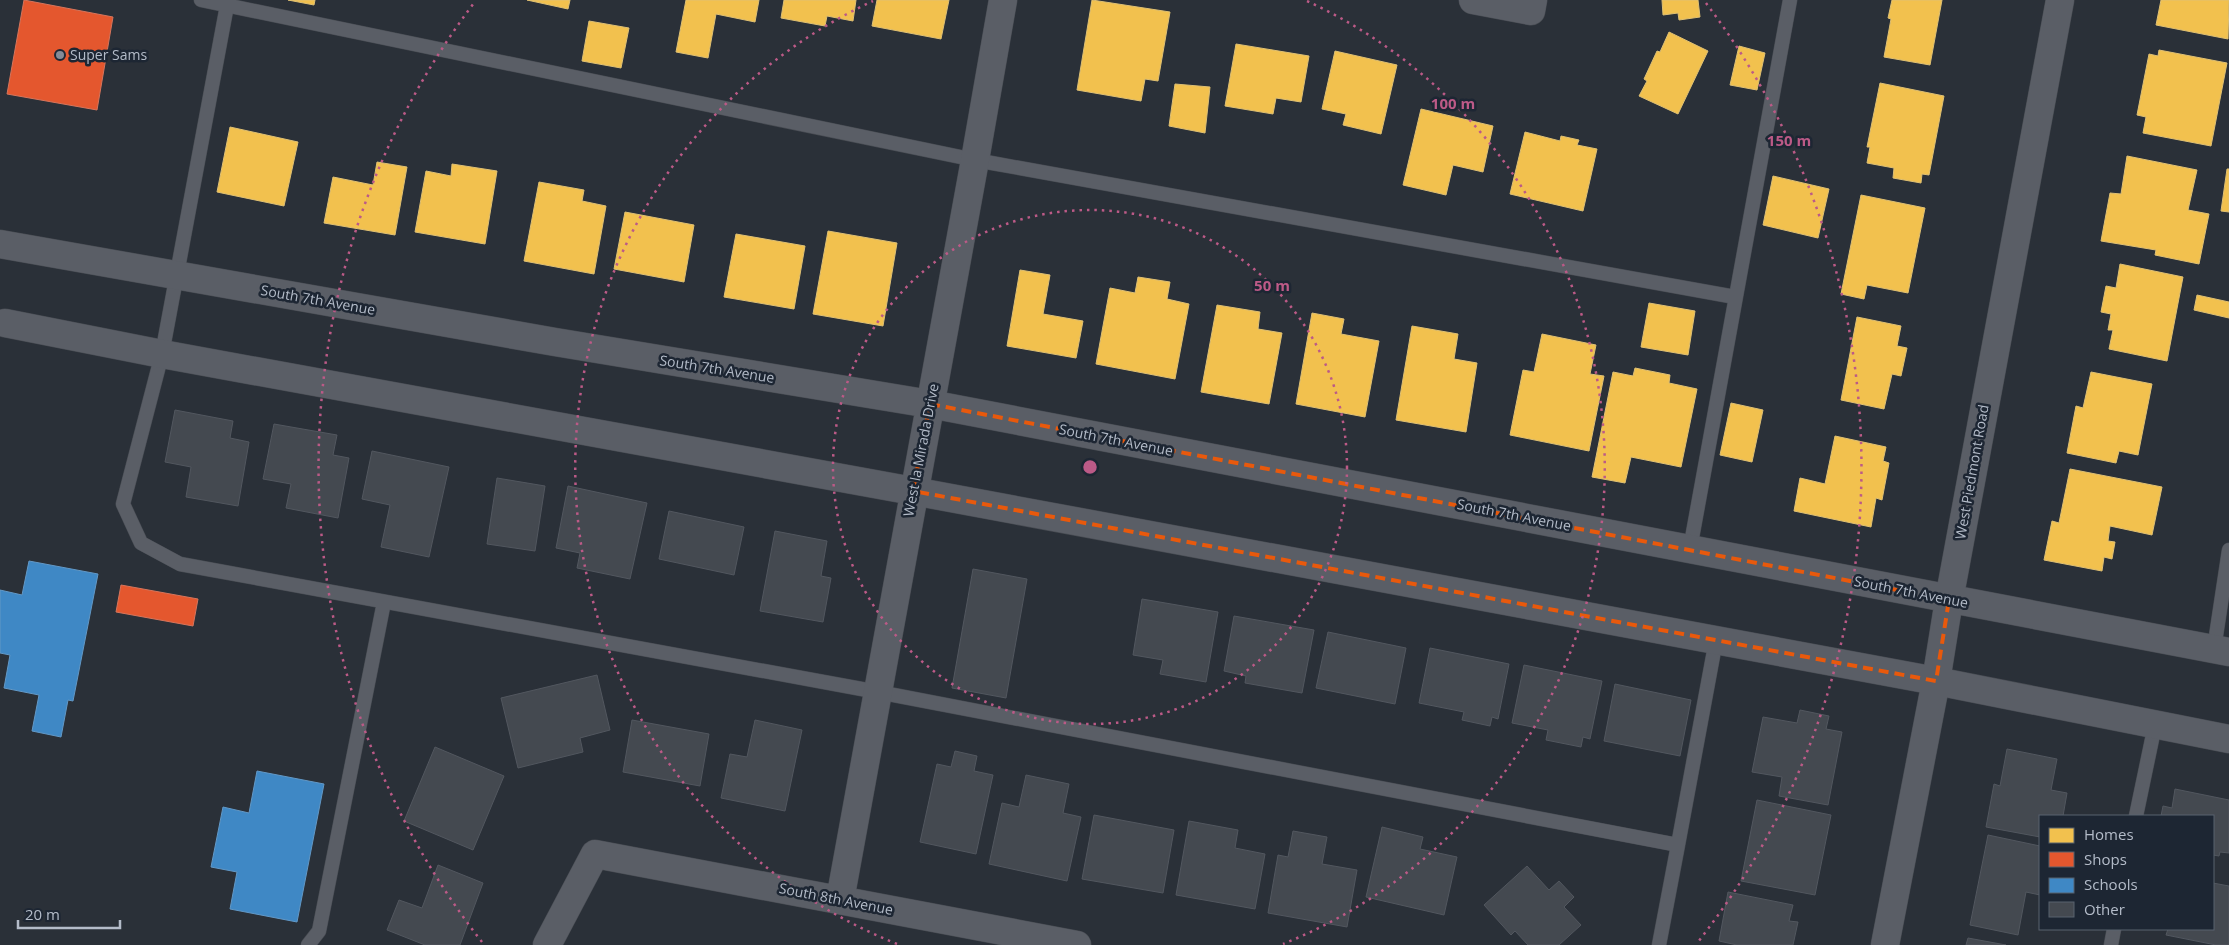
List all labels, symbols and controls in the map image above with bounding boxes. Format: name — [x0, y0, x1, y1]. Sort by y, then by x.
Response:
place label: Super Sams — [70, 45, 147, 64]
marker: Super Sams — [54, 49, 66, 61]
text: 100 m — [1431, 93, 1475, 113]
text: 150 m — [1767, 130, 1811, 150]
text: 50 m — [1254, 275, 1290, 295]
street label: South 7th Avenue — [259, 280, 377, 319]
street label: South 7th Avenue — [658, 350, 776, 387]
street label: West la Mirada Drive — [898, 382, 943, 518]
street label: West Piedmont Road — [1950, 403, 1993, 541]
street label: South 7th Avenue — [1057, 419, 1175, 460]
centre of rings — [1081, 458, 1099, 476]
street label: South 7th Avenue — [1455, 494, 1573, 535]
street label: South 7th Avenue — [1852, 571, 1970, 612]
legend — [2039, 815, 2214, 930]
text: Homes — [2084, 824, 2134, 844]
text: Shops — [2084, 849, 2127, 869]
text: Schools — [2084, 874, 2138, 894]
street label: South 8th Avenue — [777, 878, 895, 919]
scale bar — [18, 898, 120, 930]
text: Other — [2084, 899, 2125, 919]
text: 20 m — [25, 904, 60, 924]

